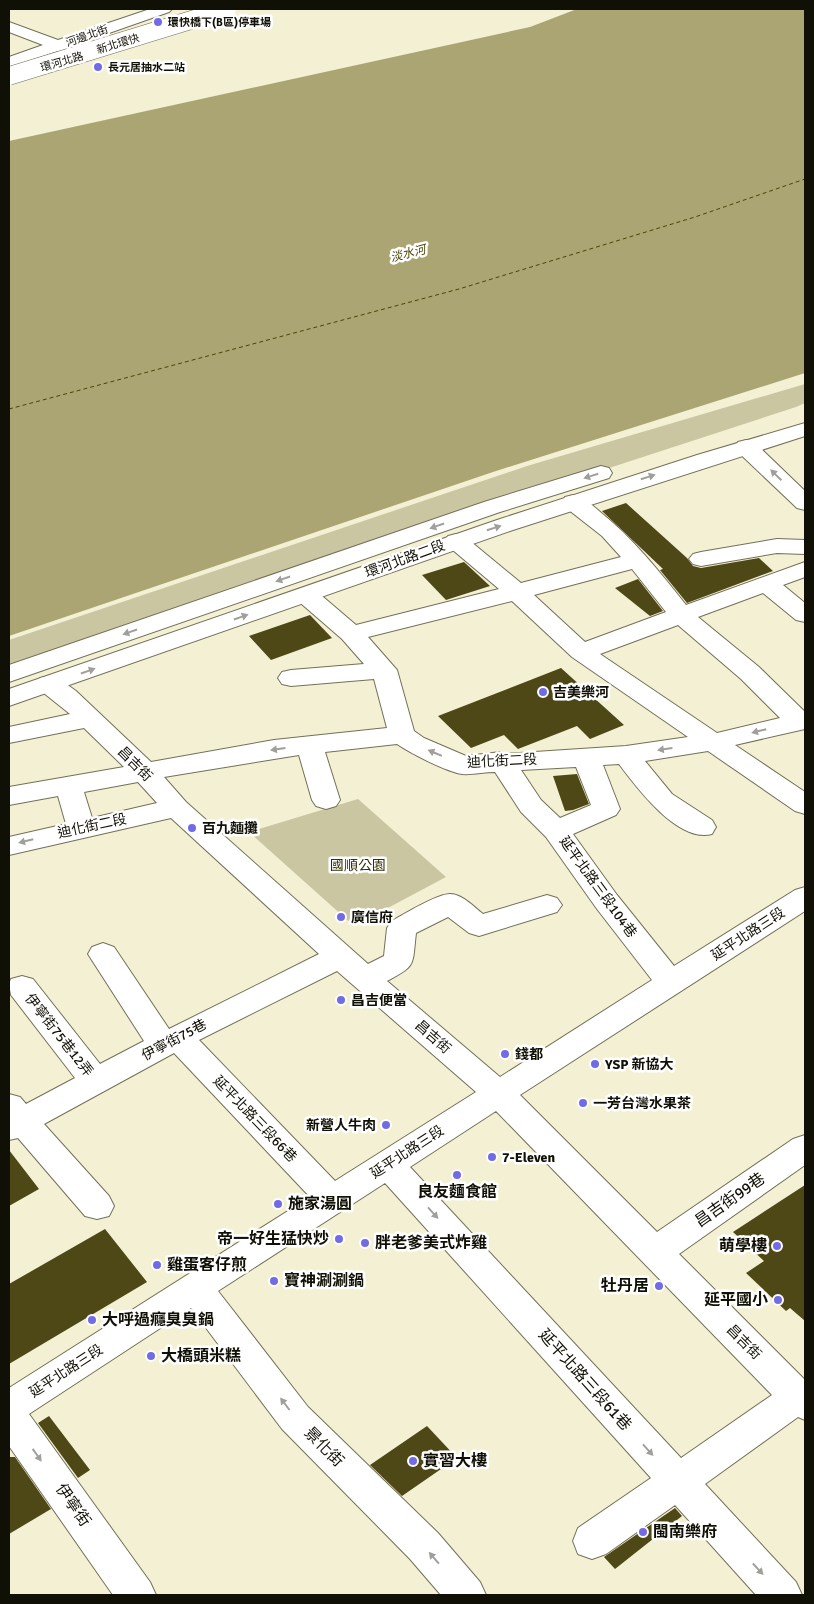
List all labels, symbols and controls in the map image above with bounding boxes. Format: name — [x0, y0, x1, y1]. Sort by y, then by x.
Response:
marker: 環快橋下(B區)停車場 — [152, 16, 164, 28]
place label: 環快橋下(B區)停車場 — [168, 16, 271, 29]
street label: 河邊北街 — [64, 23, 110, 49]
street label: 新北環快 — [95, 31, 141, 57]
street label: 環河北路 — [39, 50, 85, 74]
marker: 長元居抽水二站 — [92, 61, 104, 73]
place label: 長元居抽水二站 — [108, 61, 185, 74]
water label: 淡水河 — [389, 242, 429, 266]
one-way arrow — [770, 469, 782, 481]
one-way arrow — [640, 472, 655, 480]
one-way arrow — [584, 473, 599, 480]
one-way arrow — [429, 522, 444, 530]
one-way arrow — [486, 524, 501, 532]
street label: 環河北路二段 — [363, 537, 447, 581]
one-way arrow — [276, 576, 291, 584]
one-way arrow — [234, 613, 249, 620]
one-way arrow — [122, 629, 137, 637]
one-way arrow — [81, 667, 96, 675]
place label: 吉美樂河 — [553, 684, 609, 701]
marker: 吉美樂河 — [537, 686, 549, 698]
one-way arrow — [752, 727, 767, 735]
street label: 昌吉街 — [114, 743, 156, 785]
one-way arrow — [270, 745, 286, 753]
one-way arrow — [656, 745, 672, 753]
one-way arrow — [428, 748, 442, 756]
street label: 迪化街二段 — [467, 751, 537, 771]
street label: 迪化街二段 — [56, 810, 128, 842]
place label: 百九麵攤 — [202, 820, 258, 837]
marker: 百九麵攤 — [186, 822, 198, 834]
street label: 延平北路三段104巷 — [556, 833, 640, 941]
one-way arrow — [18, 837, 33, 845]
park label: 國順公園 — [330, 857, 386, 874]
street label: 延平北路三段 — [708, 904, 788, 964]
place label: 廣信府 — [351, 909, 393, 926]
marker: 廣信府 — [335, 911, 347, 923]
street label: 伊寧街75巷12弄 — [21, 990, 97, 1080]
place label: 昌吉便當 — [351, 992, 407, 1009]
marker: 昌吉便當 — [335, 994, 347, 1006]
street label: 伊寧街75巷 — [139, 1016, 209, 1064]
street label: 昌吉街 — [412, 1017, 454, 1057]
place label: 錢都 — [515, 1046, 543, 1063]
marker: 錢都 — [499, 1048, 511, 1060]
place label: YSP 新協大 — [604, 1056, 674, 1073]
marker: YSP 新協大 — [589, 1058, 601, 1070]
street label: 延平北路三段66巷 — [210, 1072, 300, 1166]
place label: 一芳台灣水果茶 — [593, 1095, 691, 1112]
marker: 一芳台灣水果茶 — [577, 1097, 589, 1109]
place label: 新營人牛肉 — [306, 1117, 376, 1134]
marker: 新營人牛肉 — [380, 1119, 392, 1131]
street label: 延平北路三段 — [367, 1122, 447, 1182]
place label: 7-Eleven — [502, 1149, 555, 1166]
marker: 7-Eleven — [486, 1151, 498, 1163]
street label: 昌吉街99巷 — [691, 1168, 769, 1232]
marker: 良友麵食館 — [451, 1169, 463, 1181]
place label: 良友麵食館 — [417, 1182, 497, 1202]
place label: 施家湯圓 — [288, 1194, 352, 1214]
marker: 施家湯圓 — [272, 1198, 284, 1210]
one-way arrow — [427, 1207, 438, 1220]
place label: 帝一好生猛快炒 — [217, 1229, 329, 1249]
marker: 帝一好生猛快炒 — [333, 1233, 345, 1245]
place label: 胖老爹美式炸雞 — [375, 1233, 487, 1253]
place label: 萌學樓 — [719, 1236, 767, 1256]
marker: 胖老爹美式炸雞 — [359, 1237, 371, 1249]
marker: 萌學樓 — [771, 1240, 783, 1252]
place label: 雞蛋客仔煎 — [167, 1255, 247, 1275]
marker: 雞蛋客仔煎 — [151, 1259, 163, 1271]
place label: 寶神涮涮鍋 — [284, 1271, 364, 1291]
marker: 寶神涮涮鍋 — [268, 1275, 280, 1287]
place label: 牡丹居 — [601, 1276, 649, 1296]
marker: 牡丹居 — [653, 1280, 665, 1292]
place label: 延平國小 — [704, 1290, 768, 1310]
marker: 延平國小 — [772, 1294, 784, 1306]
place label: 大呼過癮臭臭鍋 — [102, 1310, 214, 1330]
marker: 大呼過癮臭臭鍋 — [86, 1314, 98, 1326]
street label: 昌吉街 — [723, 1321, 765, 1363]
street label: 延平北路三段61巷 — [534, 1325, 636, 1435]
street label: 延平北路三段 — [26, 1341, 106, 1401]
place label: 大橋頭米糕 — [161, 1346, 241, 1366]
marker: 大橋頭米糕 — [145, 1350, 157, 1362]
one-way arrow — [279, 1398, 290, 1411]
street label: 景化街 — [300, 1423, 348, 1471]
one-way arrow — [642, 1443, 654, 1455]
one-way arrow — [32, 1448, 42, 1462]
place label: 實習大樓 — [423, 1451, 487, 1471]
marker: 實習大樓 — [407, 1455, 419, 1467]
street label: 伊寧街 — [51, 1480, 95, 1530]
place label: 閩南樂府 — [653, 1522, 717, 1542]
marker: 閩南樂府 — [637, 1526, 649, 1538]
one-way arrow — [428, 1553, 440, 1565]
one-way arrow — [752, 1563, 764, 1575]

